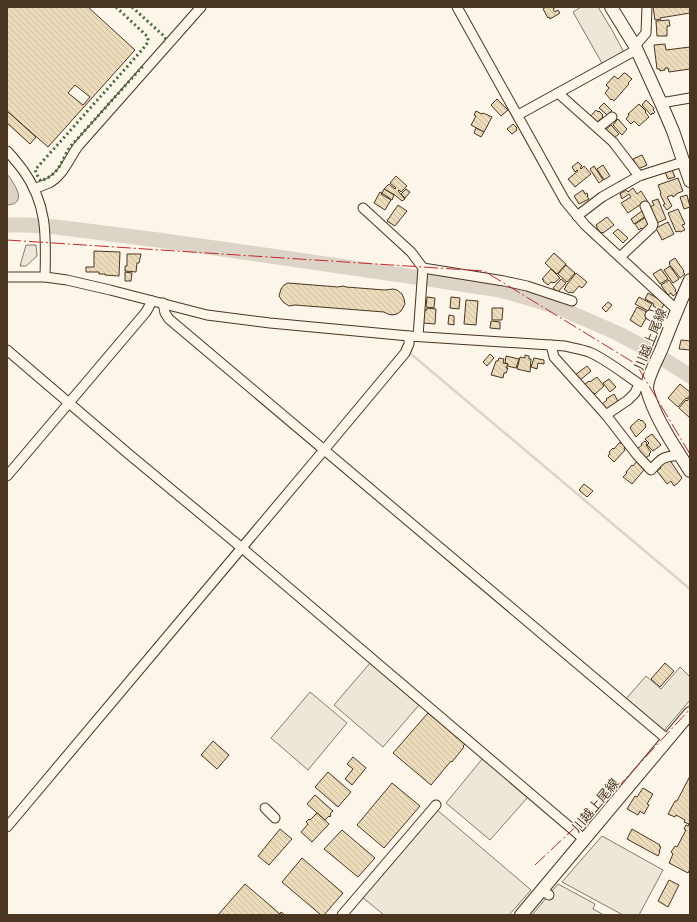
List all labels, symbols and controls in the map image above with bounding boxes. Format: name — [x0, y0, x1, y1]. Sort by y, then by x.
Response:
street label: 川越上尾線 — [630, 306, 671, 373]
street label: 川越上尾線 — [568, 775, 623, 836]

